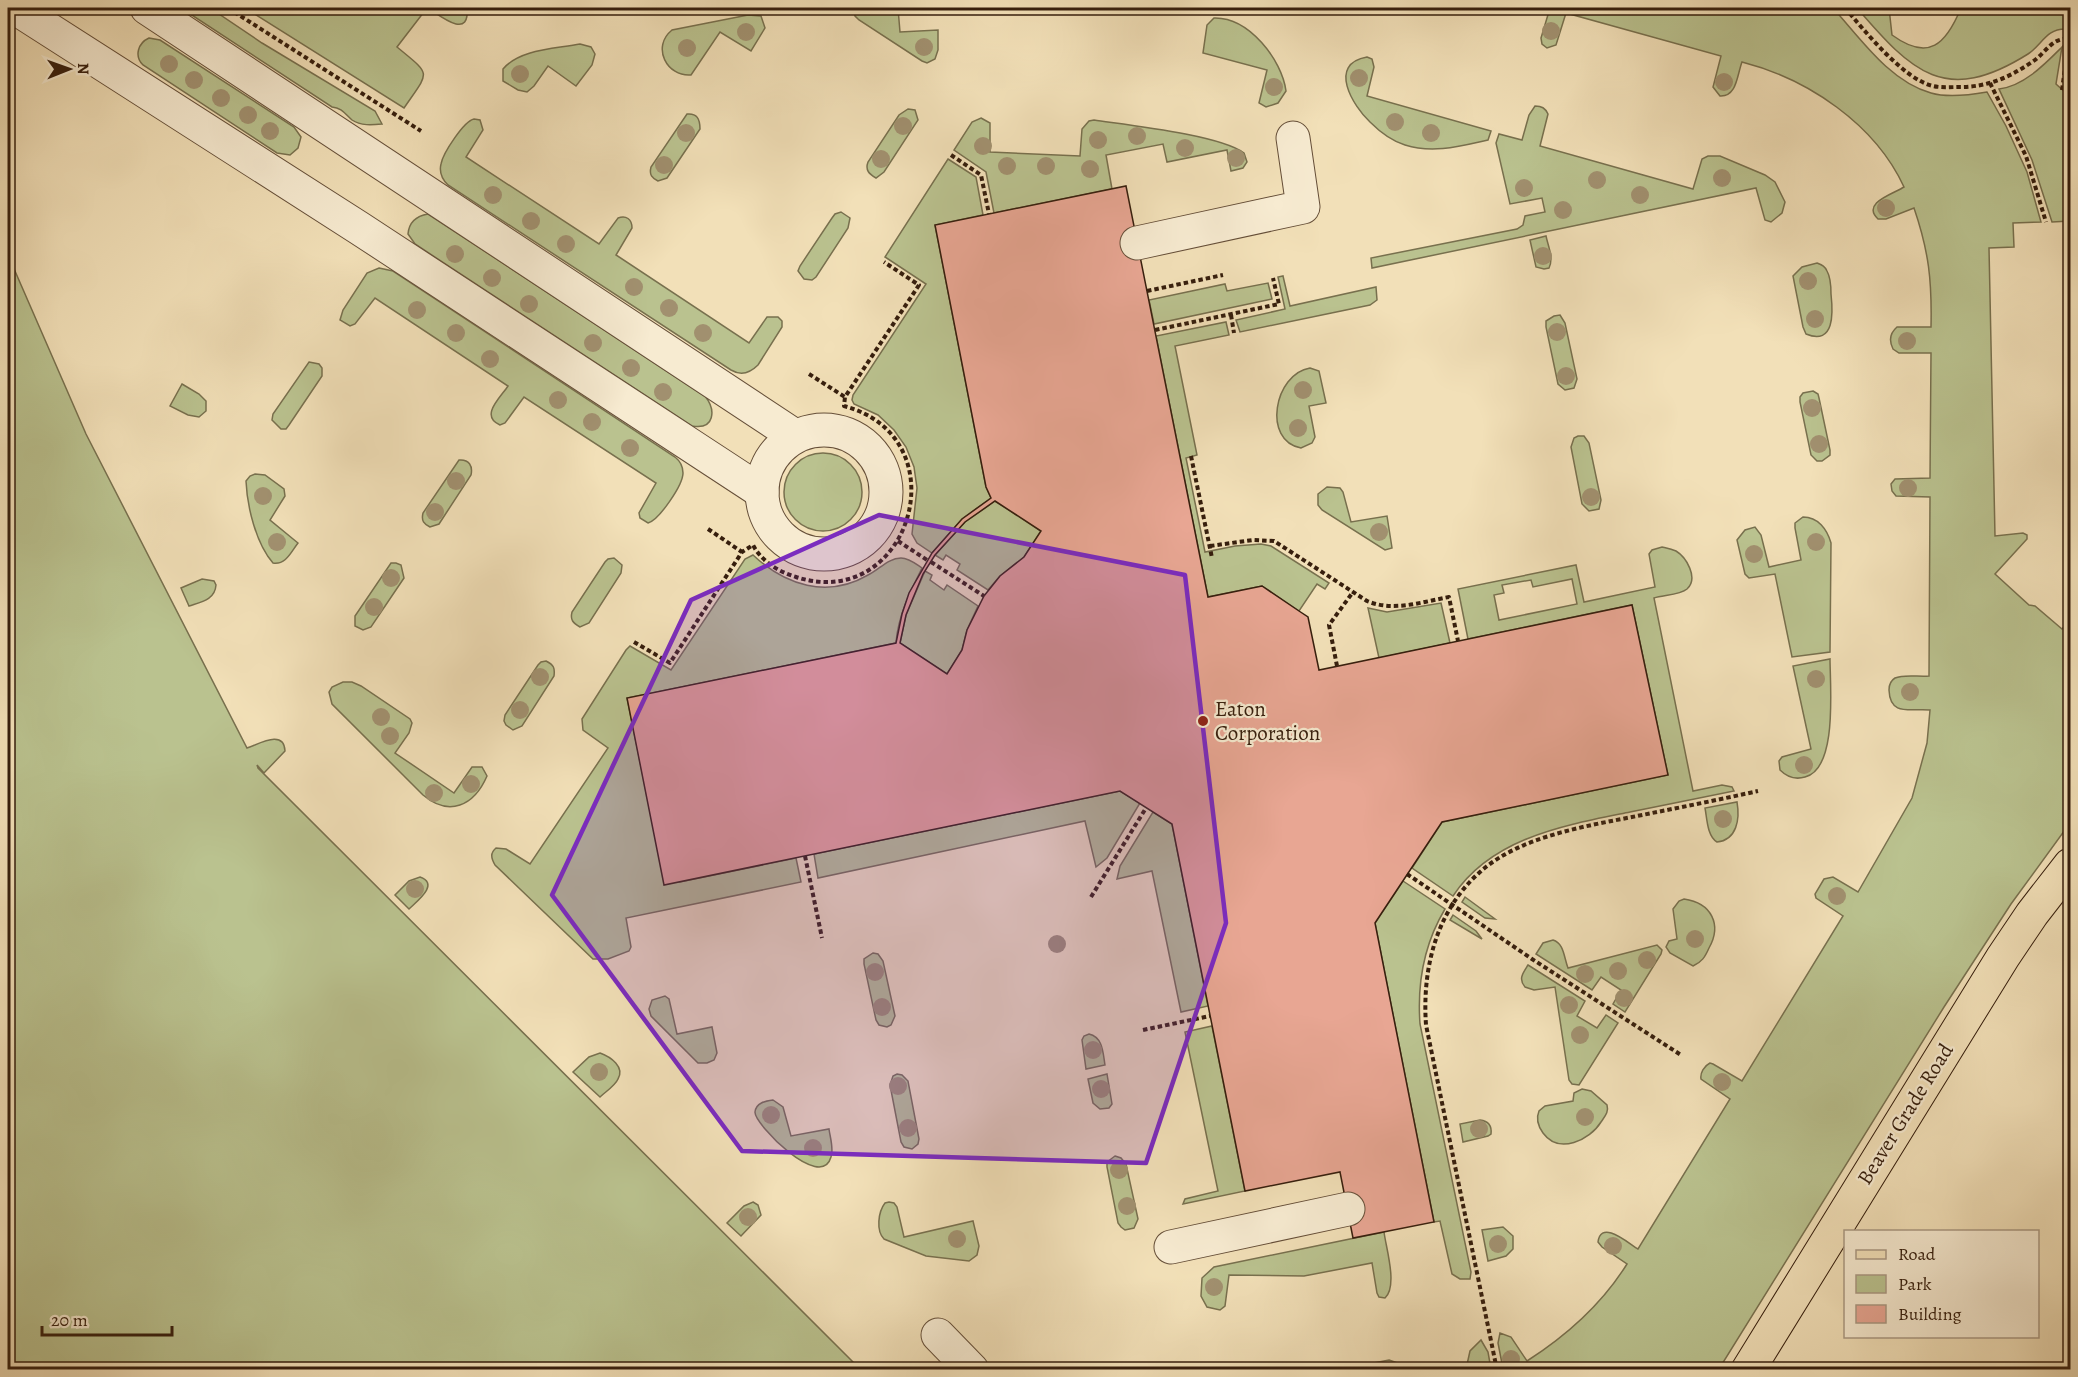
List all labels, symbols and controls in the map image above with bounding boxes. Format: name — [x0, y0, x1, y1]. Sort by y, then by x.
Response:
north arrow — [39, 39, 99, 99]
text: N — [72, 63, 94, 75]
place label: Eaton Corporation — [1215, 695, 1320, 747]
marker: Eaton Corporation — [1196, 714, 1210, 728]
street label: Beaver Grade Road — [1850, 1037, 1960, 1190]
legend — [1844, 1230, 2039, 1338]
text: Road — [1898, 1242, 1936, 1266]
text: Park — [1898, 1272, 1932, 1296]
scale bar — [42, 1299, 172, 1337]
text: Building — [1898, 1302, 1962, 1326]
text: 20 m — [51, 1308, 88, 1332]

